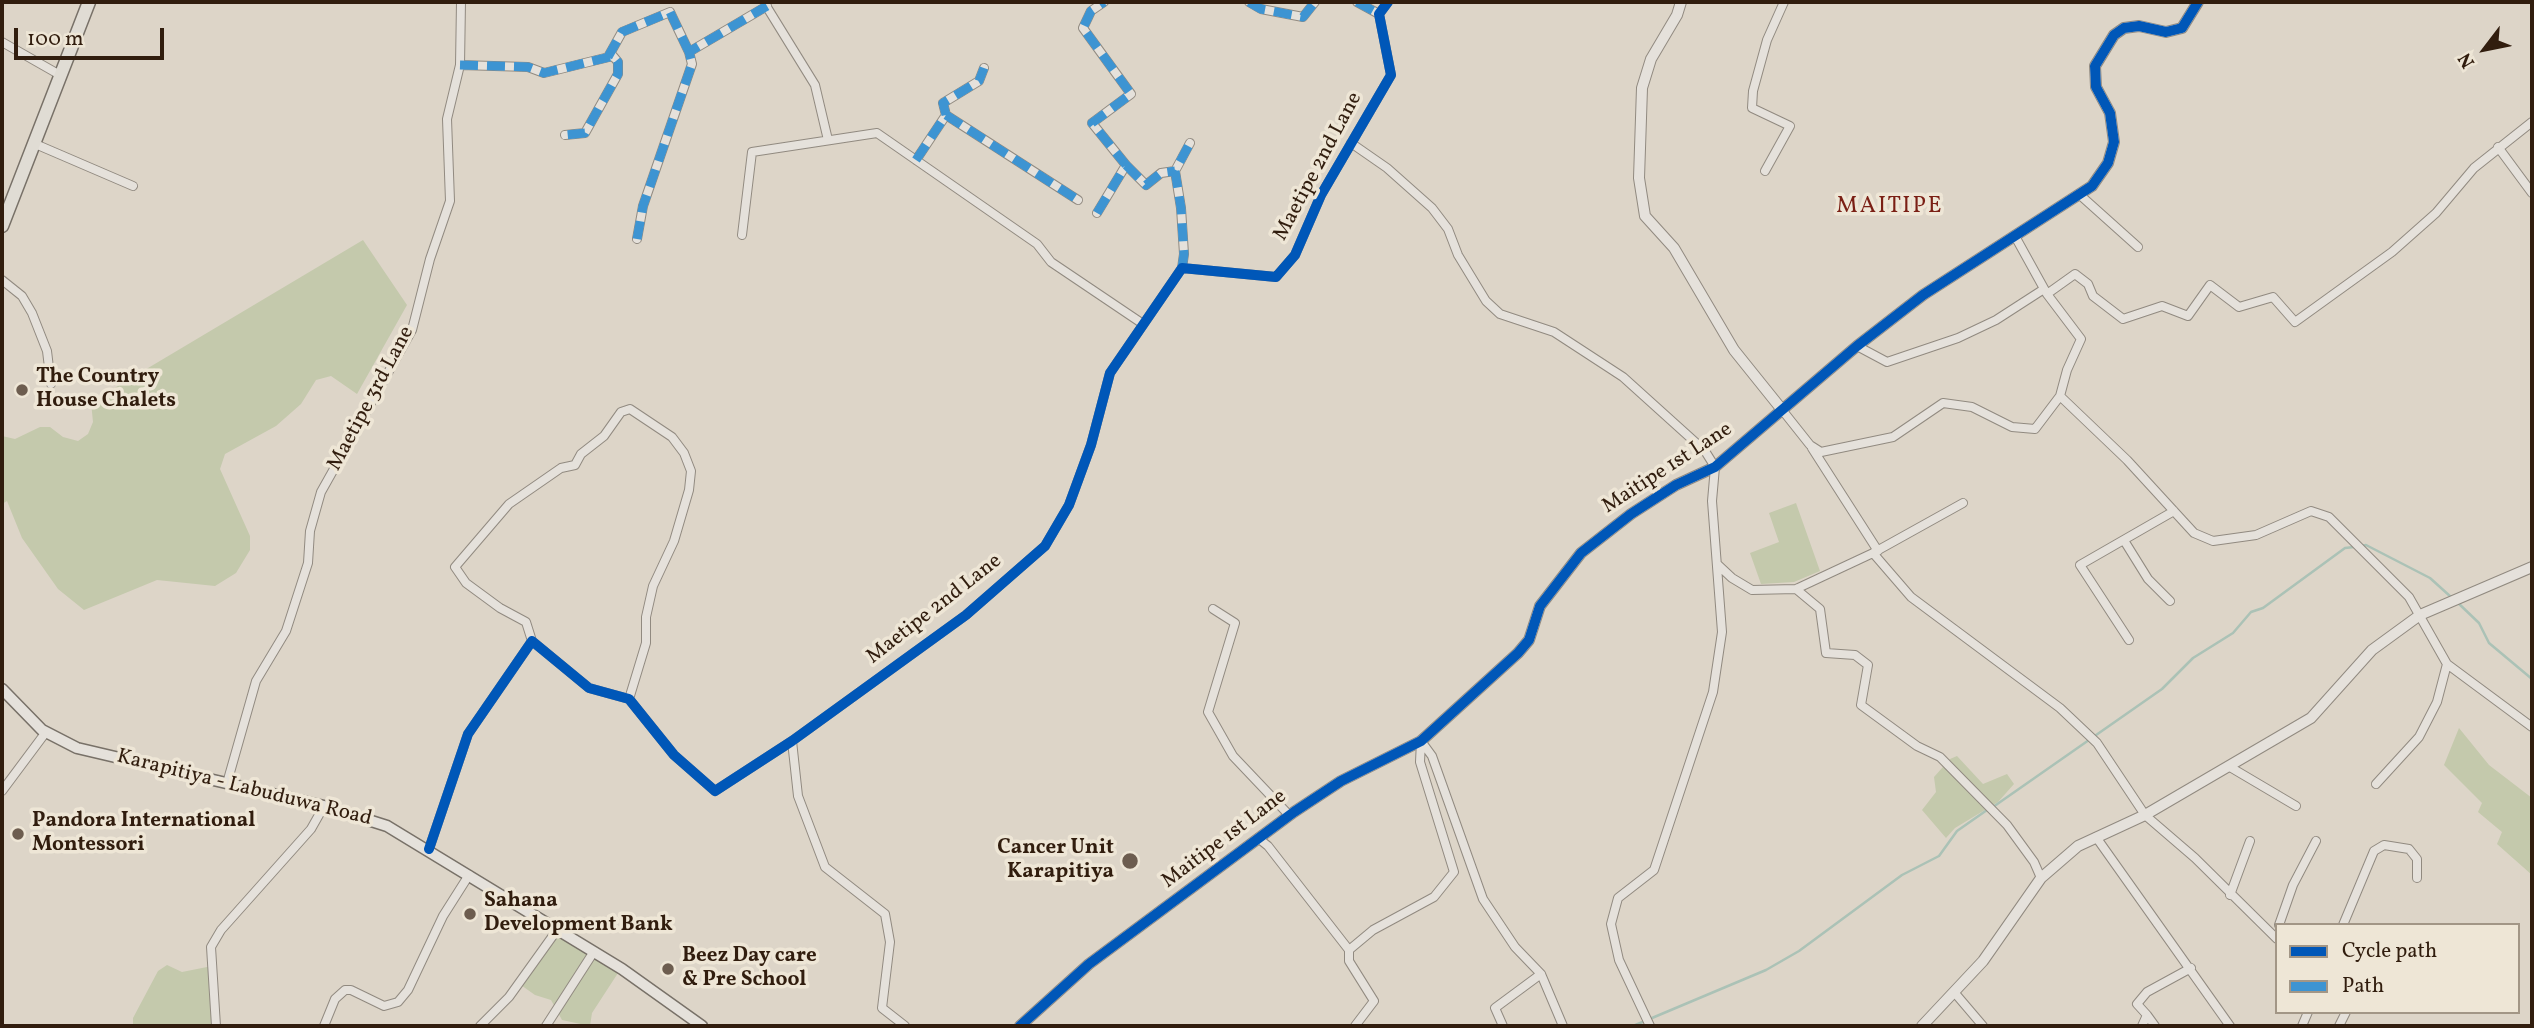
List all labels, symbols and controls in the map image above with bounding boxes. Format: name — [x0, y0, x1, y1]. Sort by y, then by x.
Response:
scale bar — [18, 14, 168, 58]
north arrow — [2450, 14, 2520, 84]
text: 100 m — [27, 25, 84, 54]
text: N — [2453, 47, 2482, 73]
street label: Maetipe 2nd Lane — [1269, 89, 1369, 245]
district label: MAITIPE — [1837, 194, 1943, 222]
street label: Maetipe 3rd Lane — [323, 322, 421, 476]
place label: The Country House Chalets — [36, 365, 176, 415]
marker: The Country House Chalets — [14, 382, 30, 398]
street label: Maitipe 1st Lane — [1598, 418, 1738, 520]
street label: Maetipe 2nd Lane — [862, 549, 1008, 671]
street label: Karapitiya - Labuduwa Road — [114, 745, 374, 833]
street label: Maitipe 1st Lane — [1158, 785, 1292, 895]
place label: Pandora International Montessori — [32, 809, 255, 859]
marker: Pandora International Montessori — [10, 826, 26, 842]
place label: Cancer Unit Karapitiya — [997, 836, 1114, 886]
marker: Cancer Unit Karapitiya — [1120, 851, 1140, 871]
place label: Sahana Development Bank — [484, 889, 673, 939]
marker: Sahana Development Bank — [462, 906, 478, 922]
legend — [2275, 923, 2520, 1014]
text: Cycle path — [2342, 937, 2437, 966]
place label: Beez Day care & Pre School — [682, 944, 817, 994]
marker: Beez Day care & Pre School — [660, 961, 676, 977]
text: Path — [2342, 972, 2384, 1001]

